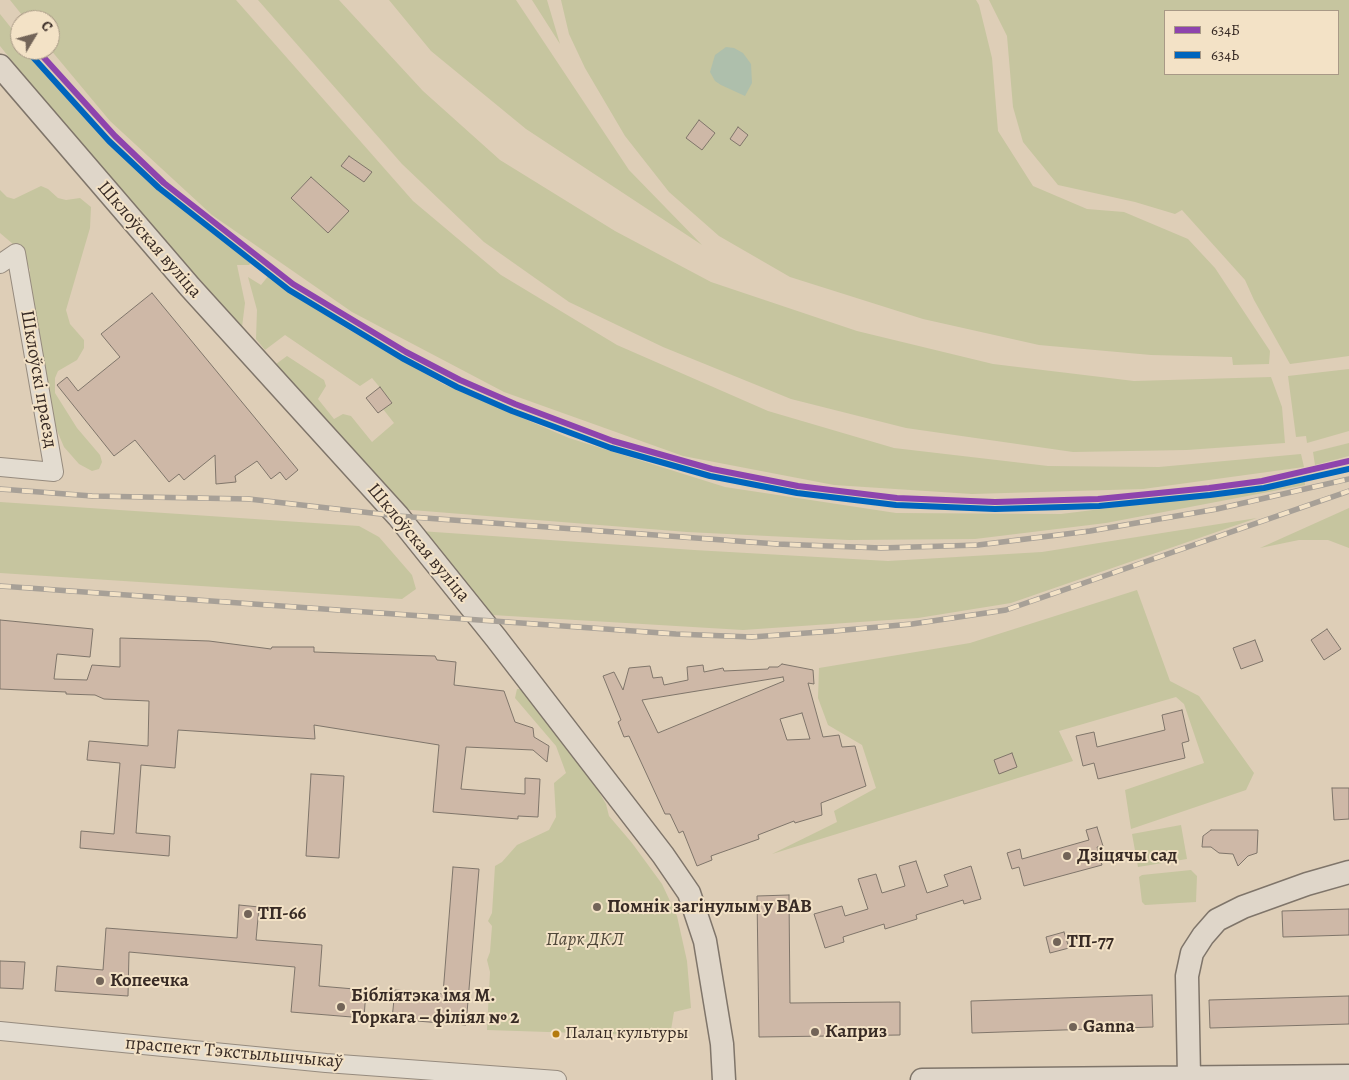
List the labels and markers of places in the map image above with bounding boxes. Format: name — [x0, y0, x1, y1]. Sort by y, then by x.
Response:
place label: Дзіцячы сад — [1077, 845, 1177, 867]
marker: Дзіцячы сад — [1061, 850, 1073, 862]
place label: Помнік загінулым у ВАВ — [607, 896, 812, 918]
marker: Помнік загінулым у ВАВ — [591, 901, 603, 913]
place label: ТП-66 — [258, 903, 306, 925]
marker: ТП-66 — [242, 908, 254, 920]
place label: ТП-77 — [1067, 931, 1114, 953]
marker: ТП-77 — [1051, 936, 1063, 948]
place label: Копеечка — [110, 970, 189, 992]
marker: Копеечка — [94, 975, 106, 987]
place label: Бібліятэка імя М. Горкага – філіял № 2 — [351, 985, 520, 1029]
marker: Бібліятэка імя М. Горкага – філіял № 2 — [335, 1001, 347, 1013]
place label: Ganna — [1083, 1016, 1135, 1038]
place label: Каприз — [825, 1021, 887, 1043]
marker: Ganna — [1067, 1021, 1079, 1033]
place label: Палац культуры — [565, 1023, 688, 1045]
marker: Каприз — [809, 1026, 821, 1038]
marker: Палац культуры — [551, 1029, 561, 1039]

